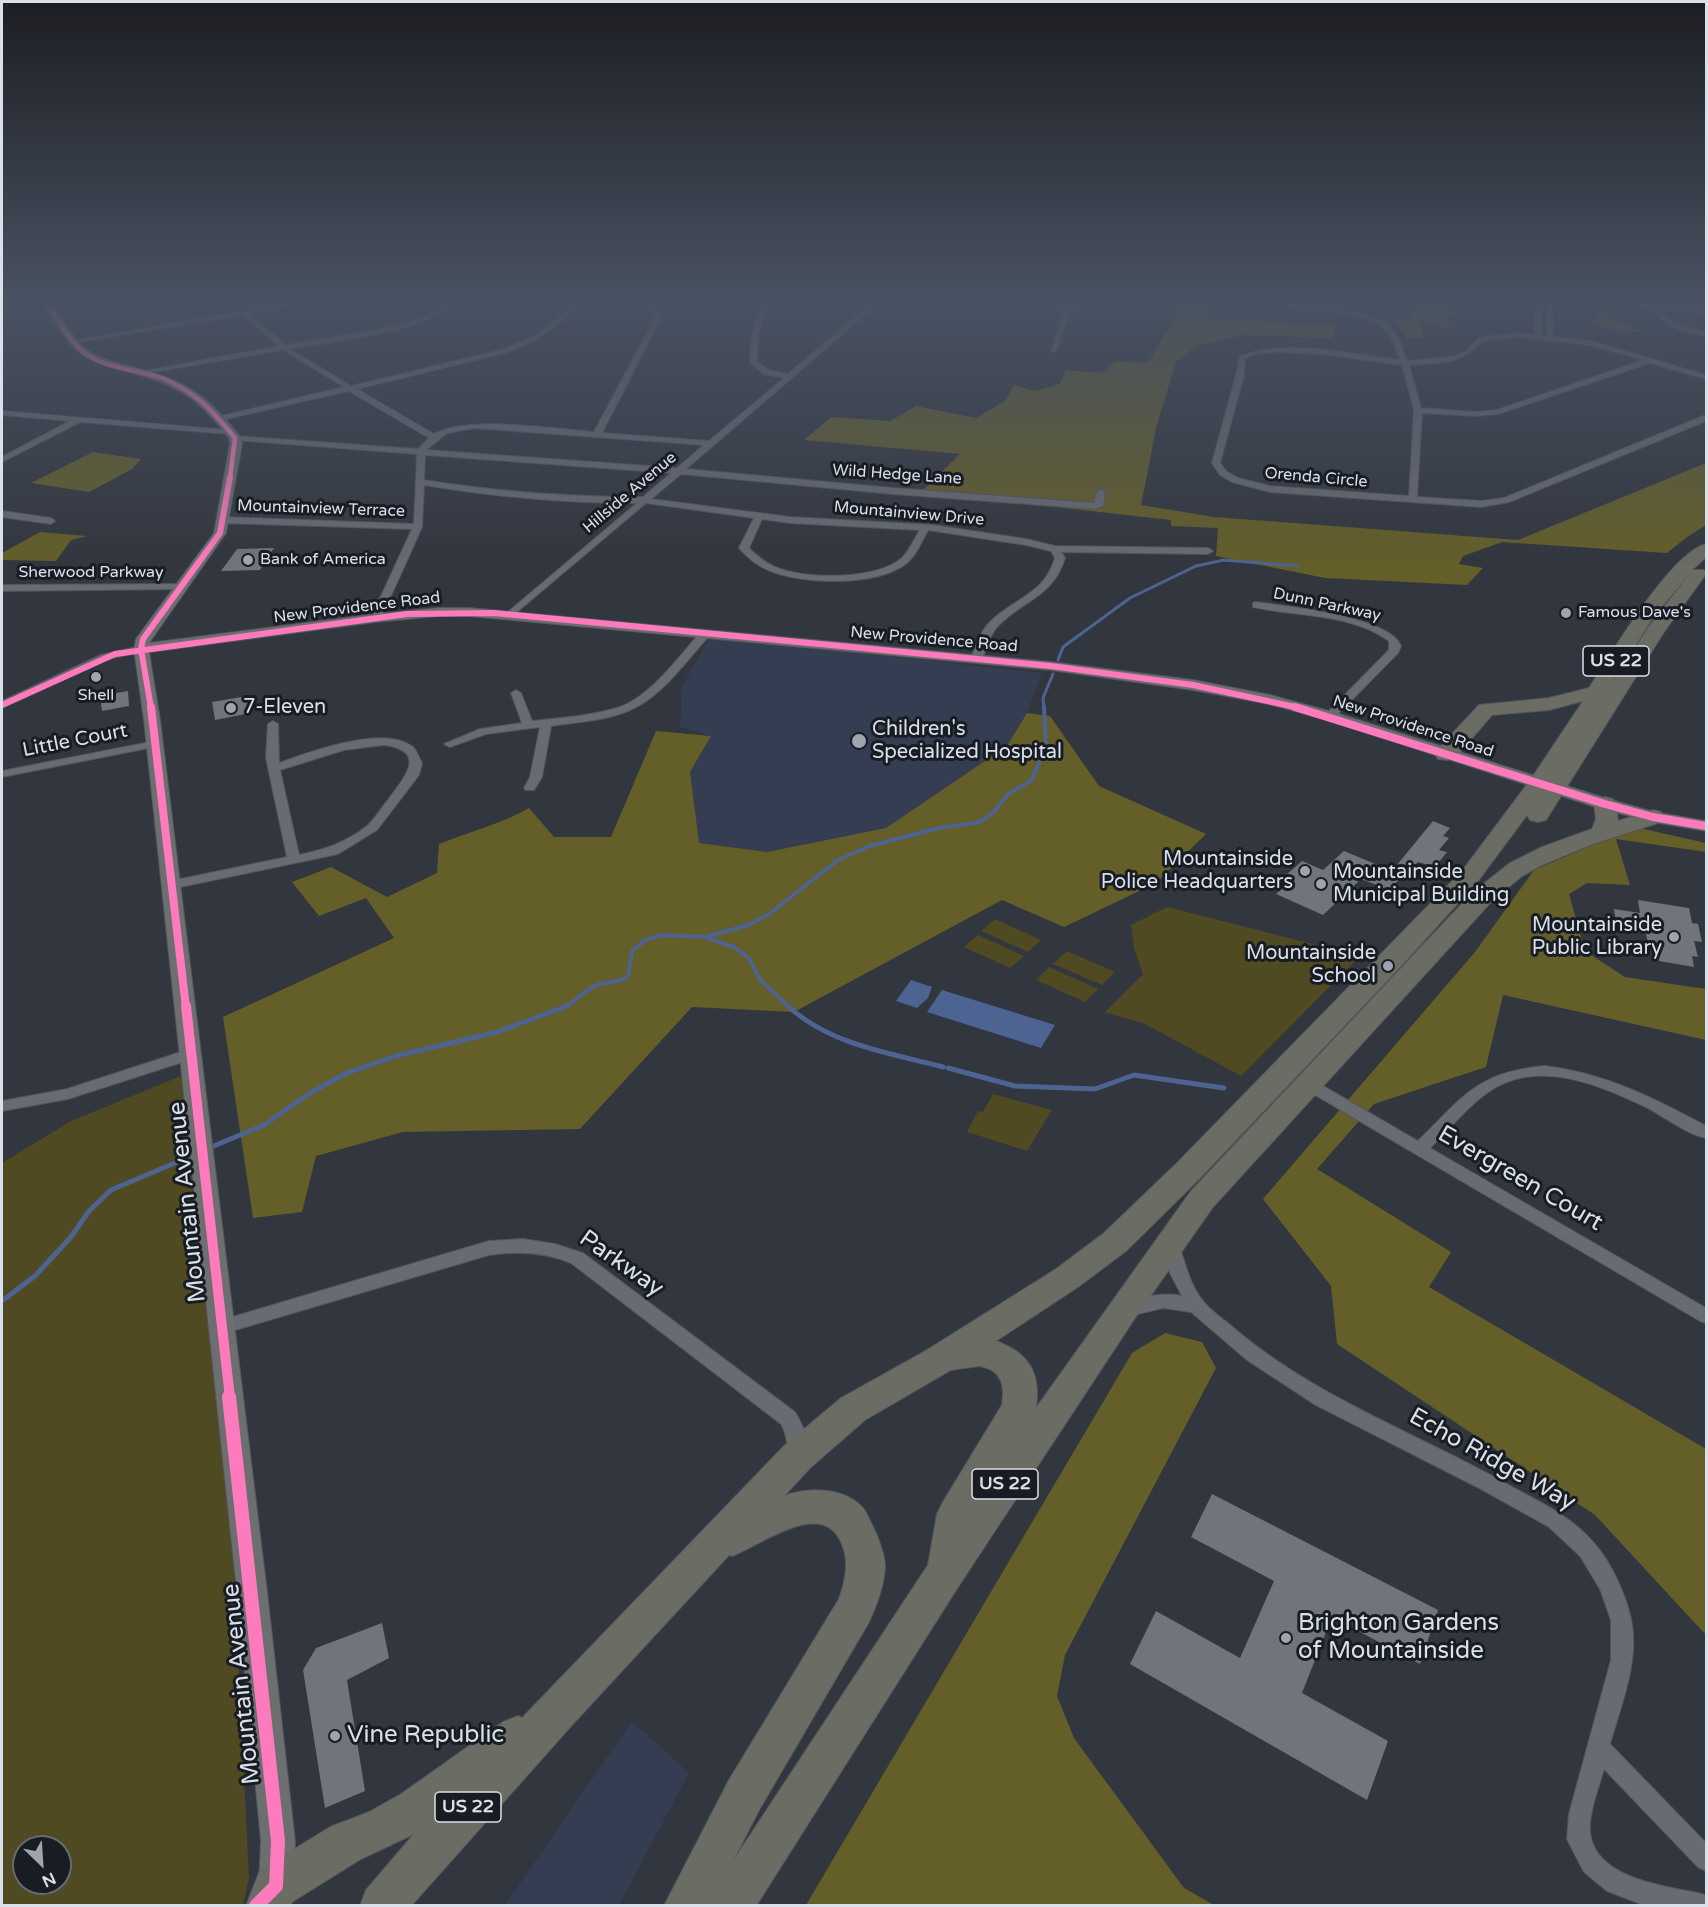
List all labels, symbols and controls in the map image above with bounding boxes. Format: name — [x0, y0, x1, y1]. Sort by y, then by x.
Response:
street label: Hillside Avenue — [579, 448, 681, 538]
street label: Wild Hedge Lane — [832, 461, 962, 489]
street label: Orenda Circle — [1264, 464, 1368, 492]
street label: Mountainview Terrace — [237, 496, 405, 522]
street label: Mountainview Drive — [833, 498, 985, 530]
place label: Bank of America — [260, 550, 386, 570]
marker: Bank of America — [241, 553, 255, 567]
street label: Sherwood Parkway — [18, 563, 164, 583]
street label: Dunn Parkway — [1271, 584, 1383, 626]
street label: New Providence Road — [273, 588, 441, 628]
place label: Famous Dave's — [1578, 603, 1691, 623]
marker: Famous Dave's — [1559, 606, 1573, 620]
street label: New Providence Road — [850, 623, 1018, 657]
road number: US 22 — [1583, 646, 1649, 676]
marker: Shell — [89, 670, 103, 684]
place label: Shell — [78, 686, 114, 706]
street label: New Providence Road — [1330, 692, 1496, 762]
place label: 7-Eleven — [243, 696, 326, 720]
marker: 7-Eleven — [224, 701, 238, 715]
place label: Children's Specialized Hospital — [872, 718, 1062, 765]
street label: Little Court — [20, 719, 130, 763]
marker: Children's Specialized Hospital — [850, 732, 868, 750]
place label: Mountainside Police Headquarters — [1101, 848, 1293, 895]
place label: Mountainside Municipal Building — [1333, 861, 1509, 908]
marker: Mountainside Police Headquarters — [1298, 864, 1312, 878]
marker: Mountainside Municipal Building — [1314, 877, 1328, 891]
place label: Mountainside Public Library — [1532, 914, 1662, 961]
marker: Mountainside Public Library — [1667, 930, 1681, 944]
place label: Mountainside School — [1246, 942, 1376, 989]
marker: Mountainside School — [1381, 959, 1395, 973]
street label: Mountain Avenue — [163, 1100, 213, 1304]
street label: Evergreen Court — [1432, 1120, 1608, 1238]
street label: Parkway — [573, 1225, 669, 1303]
street label: Echo Ridge Way — [1404, 1402, 1580, 1518]
road number: US 22 — [972, 1469, 1038, 1499]
street label: Mountain Avenue — [217, 1582, 267, 1786]
place label: Brighton Gardens of Mountainside — [1298, 1610, 1499, 1666]
marker: Brighton Gardens of Mountainside — [1279, 1631, 1293, 1645]
place label: Vine Republic — [347, 1722, 504, 1750]
marker: Vine Republic — [328, 1729, 342, 1743]
road number: US 22 — [435, 1792, 501, 1822]
north arrow — [12, 1835, 72, 1895]
text: N — [39, 1868, 59, 1891]

